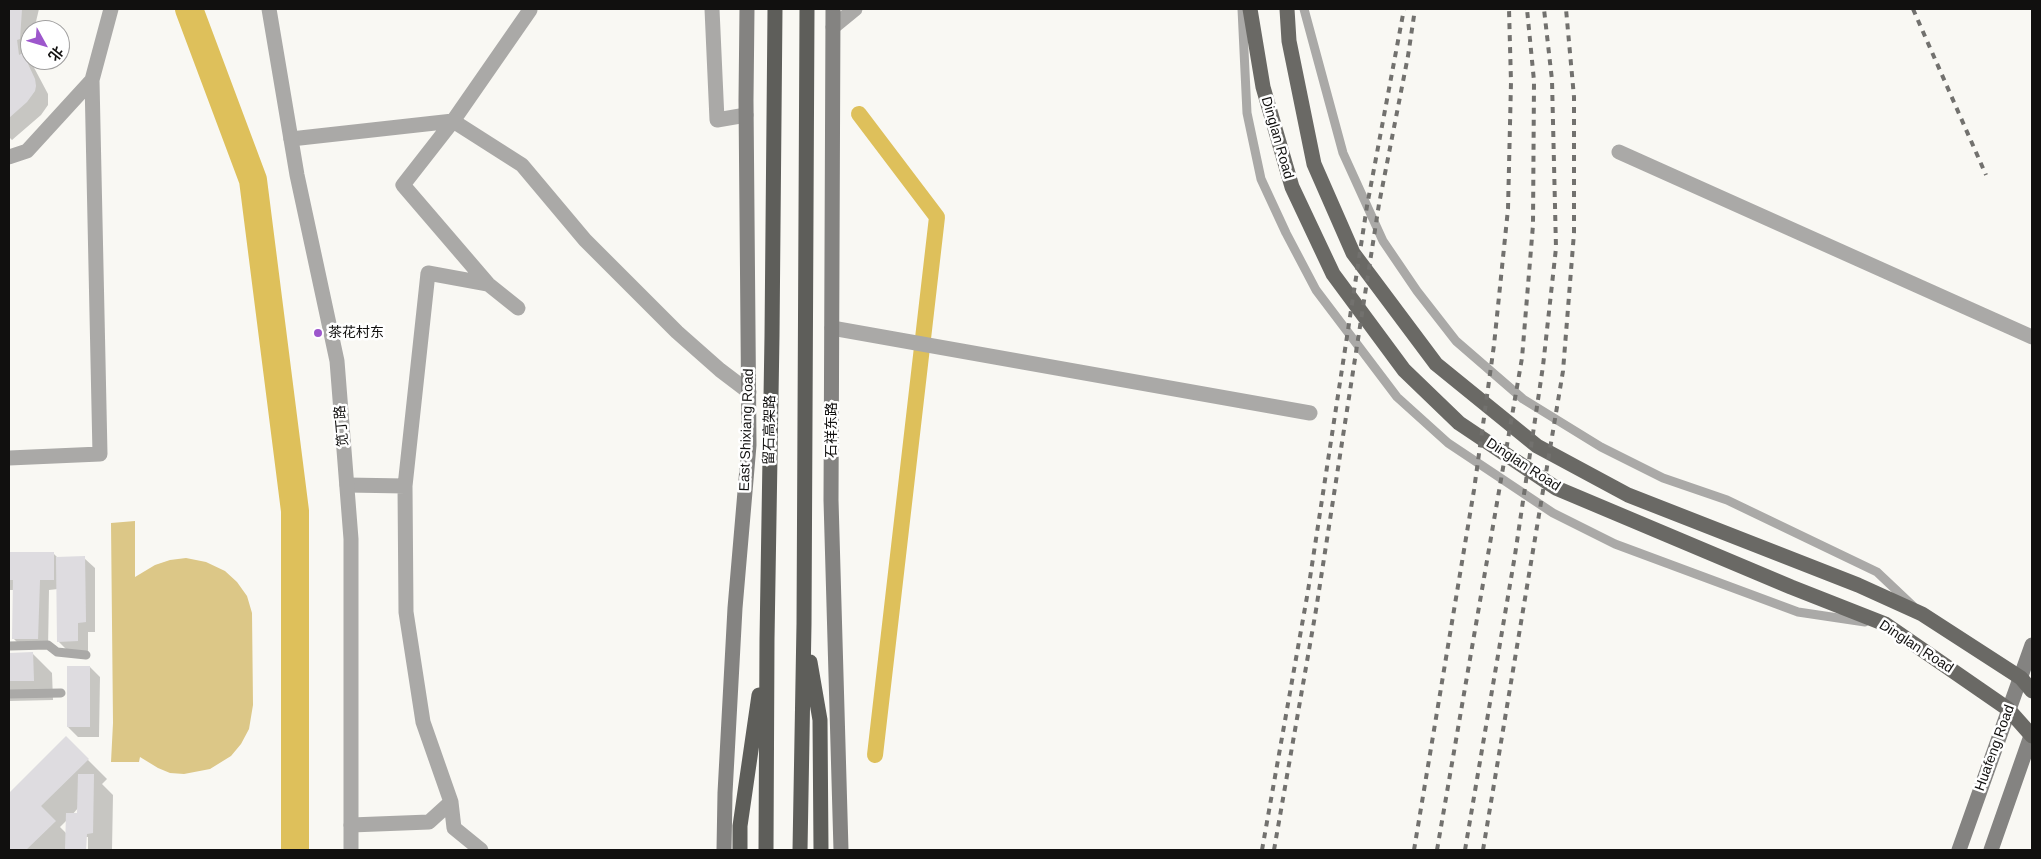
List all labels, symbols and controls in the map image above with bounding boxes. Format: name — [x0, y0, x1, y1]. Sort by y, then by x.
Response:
north arrow — [20, 20, 70, 70]
text: 北 — [45, 43, 67, 64]
street label: Dinglan Road — [1257, 95, 1297, 181]
place label: 茶花村东 — [328, 325, 384, 341]
marker: 茶花村东 — [312, 327, 324, 339]
street label: East Shixiang Road — [736, 368, 758, 492]
street label: 留石高架路 — [761, 395, 779, 465]
street label: 石祥东路 — [824, 402, 840, 458]
street label: 笕丁路 — [332, 404, 352, 448]
street label: Dinglan Road — [1483, 435, 1563, 495]
street label: Dinglan Road — [1876, 617, 1956, 677]
street label: Huafeng Road — [1972, 703, 2018, 793]

